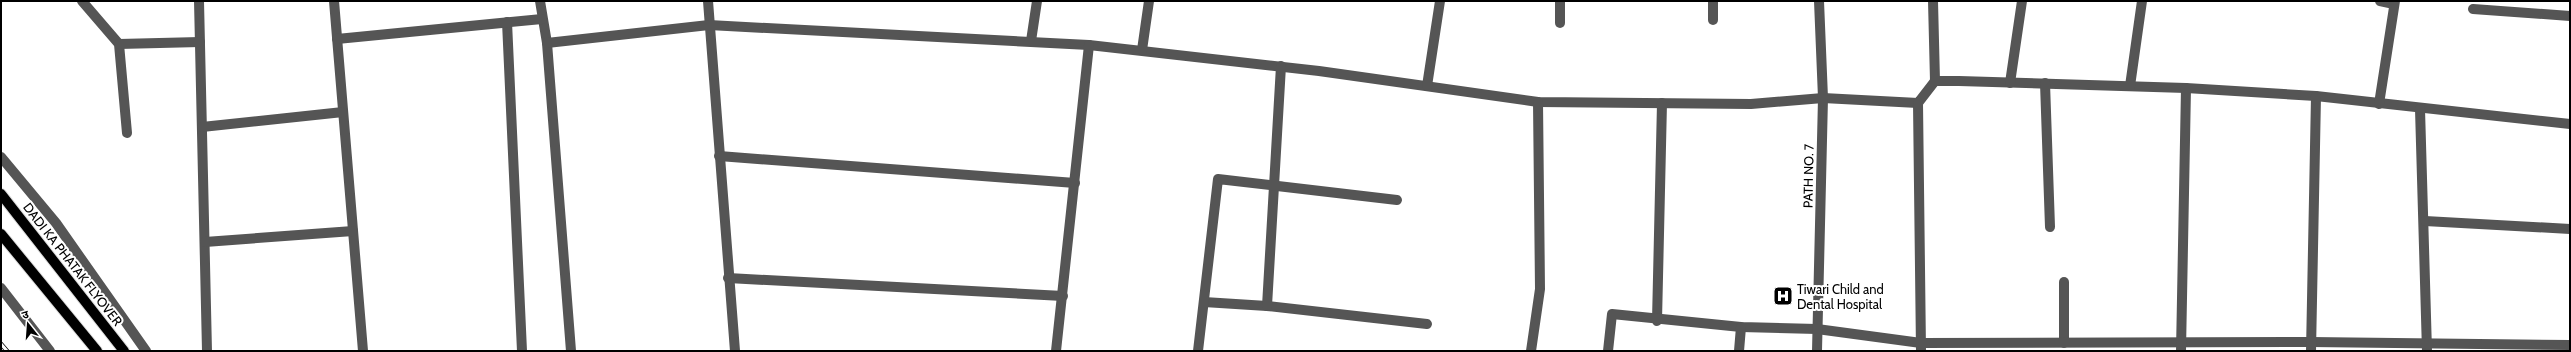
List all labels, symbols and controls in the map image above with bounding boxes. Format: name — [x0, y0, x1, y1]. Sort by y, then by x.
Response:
street label: PATH NO. 7 — [1799, 143, 1817, 208]
street label: DADI KA PHATAK FLYOVER — [20, 199, 126, 329]
place label: Tiwari Child and Dental Hospital — [1797, 281, 1884, 312]
hospital icon: Tiwari Child and Dental Hospital — [1772, 285, 1794, 307]
north arrow — [8, 304, 48, 344]
text: उ — [20, 307, 31, 322]

